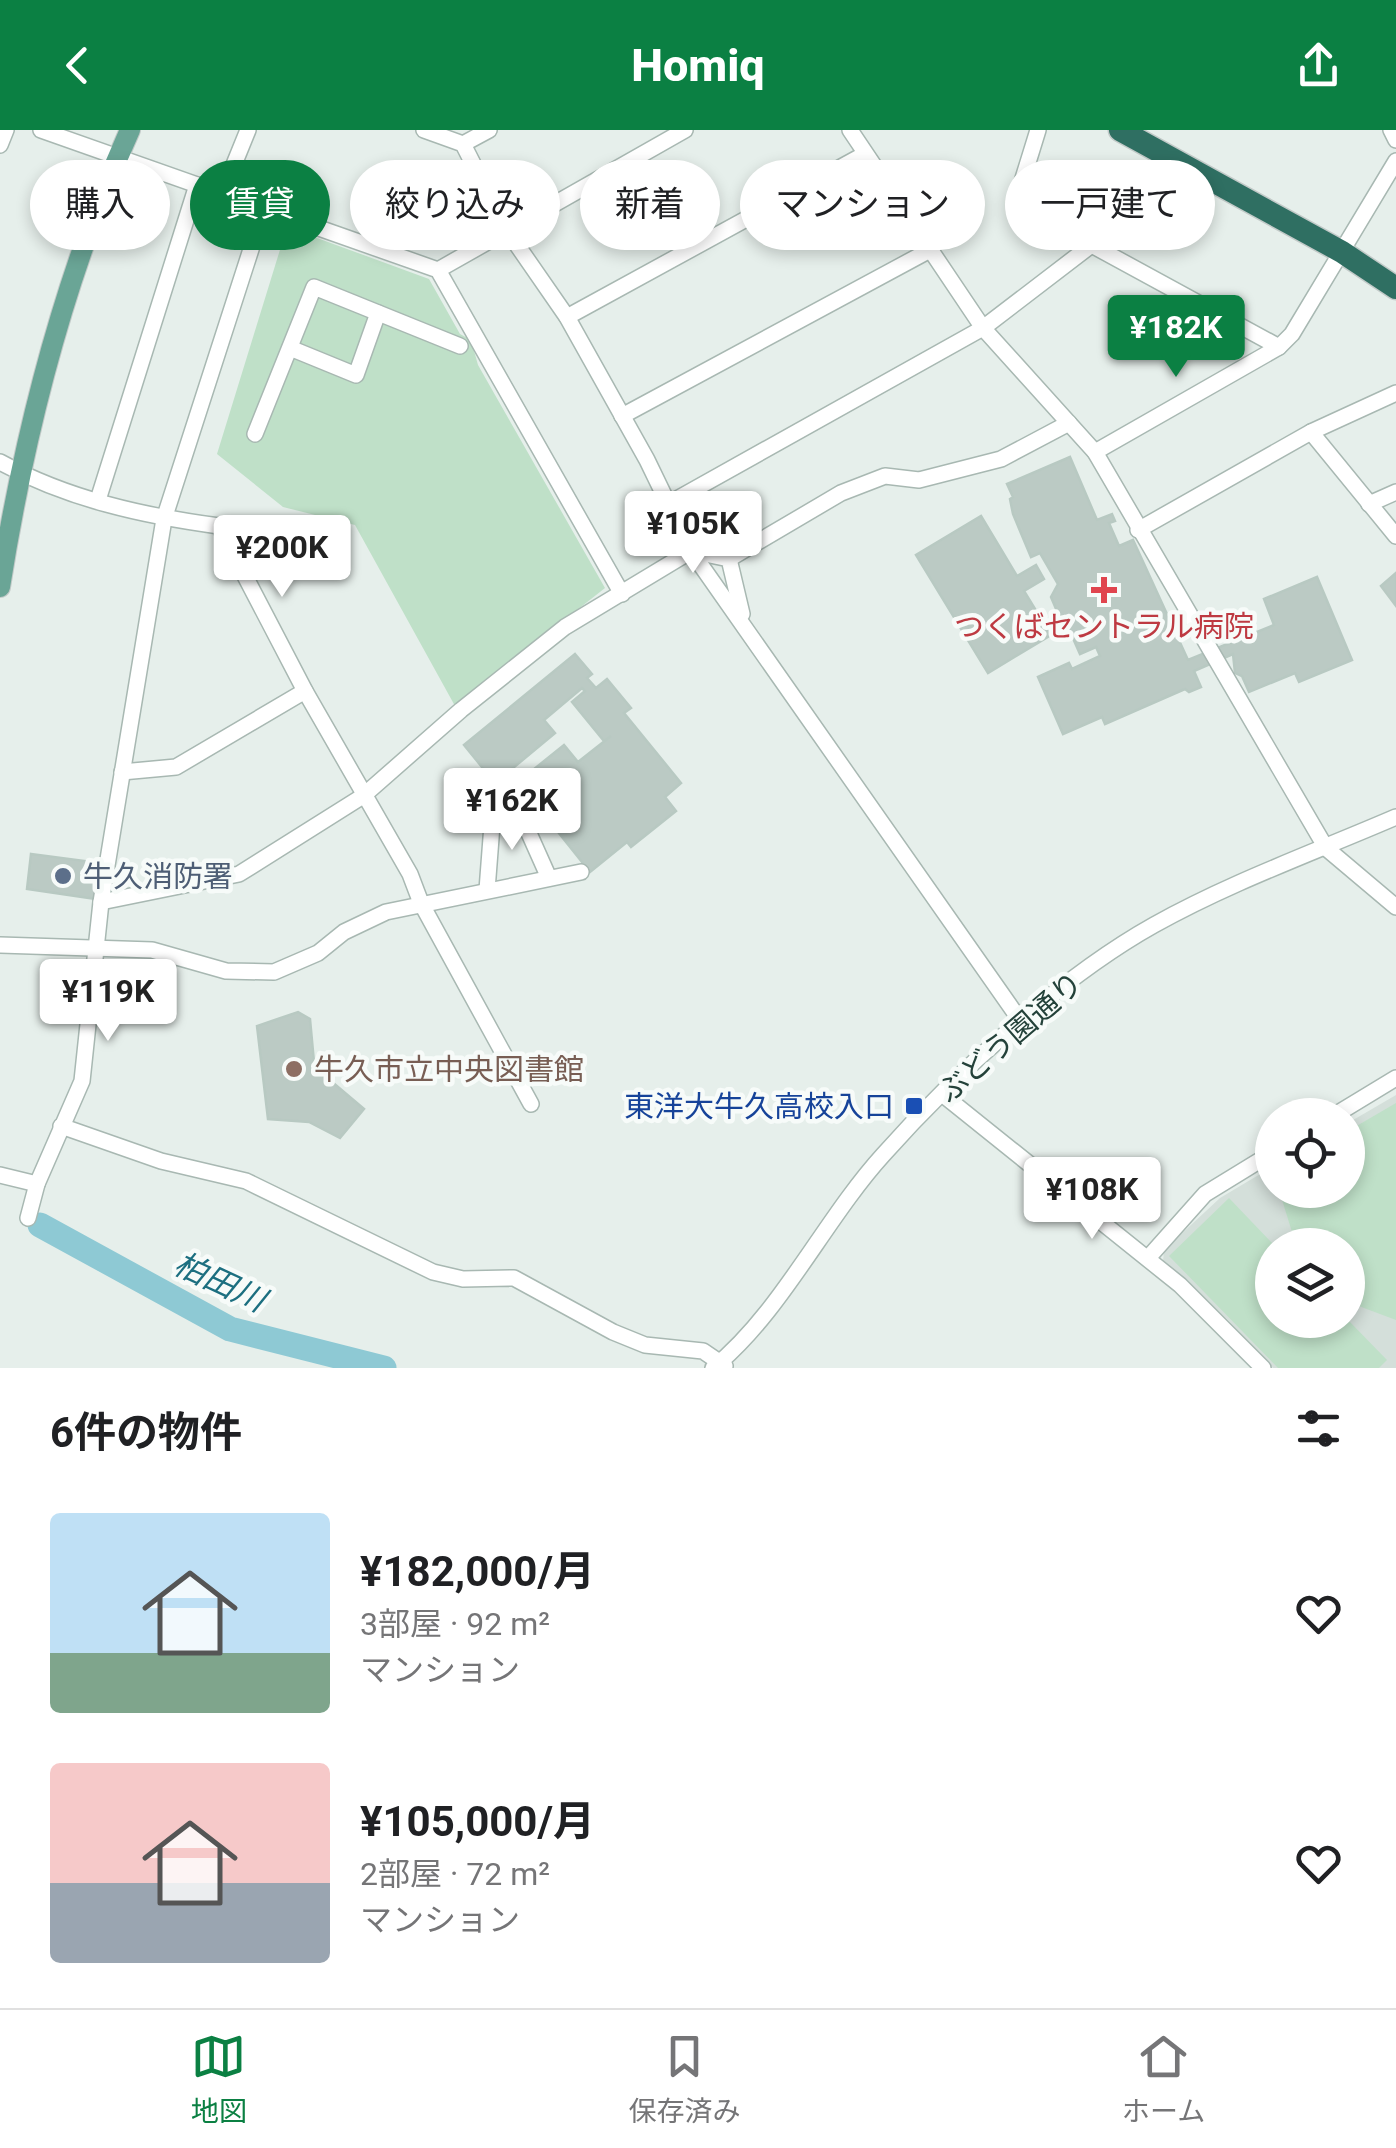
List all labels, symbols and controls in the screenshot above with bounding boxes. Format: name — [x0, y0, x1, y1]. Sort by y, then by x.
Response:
icon: back — [50, 38, 105, 93]
icon: share — [1291, 38, 1346, 93]
text: Homiq — [631, 39, 765, 92]
chip: 購入 — [30, 160, 170, 250]
chip: 賃貸 — [190, 160, 330, 250]
chip: 絞り込み — [350, 160, 560, 250]
chip: 新着 — [580, 160, 720, 250]
chip: マンション — [740, 160, 985, 250]
chip: 一戸建て — [1005, 160, 1215, 250]
pin: ¥182K — [1106, 295, 1246, 380]
text: ¥182K — [1130, 308, 1222, 346]
pin: ¥105K — [623, 491, 763, 576]
text: ¥105K — [647, 504, 739, 542]
pin: ¥200K — [212, 515, 352, 600]
text: ¥200K — [236, 528, 328, 566]
marker: つくばセントラル病院 — [1091, 577, 1117, 603]
place label: つくばセントラル病院 — [954, 609, 1254, 644]
pin: ¥162K — [442, 768, 582, 853]
text: ¥162K — [466, 781, 558, 819]
place label: 牛久消防署 — [83, 859, 233, 894]
marker: 牛久消防署 — [52, 865, 74, 887]
pin: ¥119K — [38, 959, 178, 1044]
street label: ぶどう園通り — [931, 965, 1089, 1109]
text: ¥119K — [62, 972, 154, 1010]
place label: 牛久市立中央図書館 — [314, 1052, 584, 1087]
marker: 牛久市立中央図書館 — [283, 1058, 305, 1080]
place label: 東洋大牛久高校入口 — [624, 1089, 894, 1124]
marker: 東洋大牛久高校入口 — [903, 1095, 925, 1117]
map controls — [1255, 1098, 1365, 1338]
button: locate — [1255, 1098, 1365, 1208]
pin: ¥108K — [1022, 1157, 1162, 1242]
text: ¥108K — [1046, 1170, 1138, 1208]
button: layers — [1255, 1228, 1365, 1338]
water label: 柏田川 — [168, 1244, 274, 1321]
icon: filters — [1291, 1401, 1346, 1456]
text: 6件の物件 — [50, 1408, 242, 1457]
text: ¥182,000/月 — [360, 1547, 595, 1596]
icon: home — [130, 1553, 250, 1673]
icon: heart — [1291, 1586, 1346, 1641]
text: 3部屋 · 92 m² — [360, 1605, 550, 1643]
text: マンション — [360, 1651, 520, 1689]
text: ¥105,000/月 — [360, 1797, 595, 1846]
icon: home — [130, 1803, 250, 1923]
icon: heart — [1291, 1836, 1346, 1891]
text: 2部屋 · 72 m² — [360, 1855, 550, 1893]
text: マンション — [360, 1901, 520, 1939]
tab: 地図 — [191, 2029, 247, 2129]
tab: 保存済み — [628, 2029, 740, 2129]
tab: ホーム — [1122, 2029, 1205, 2129]

